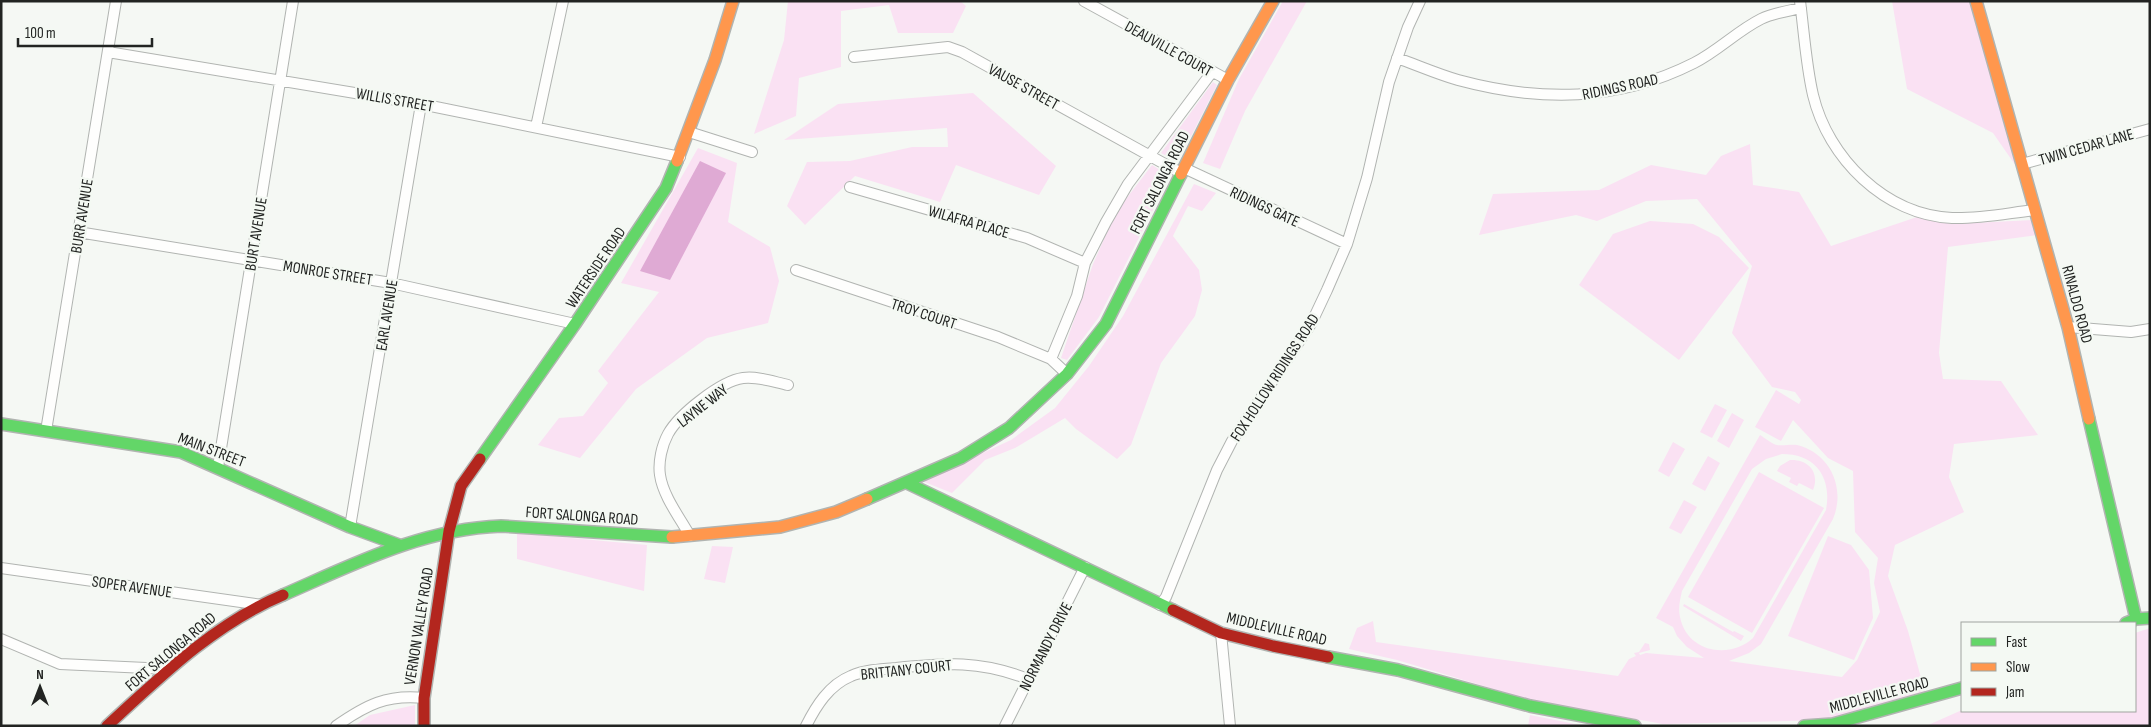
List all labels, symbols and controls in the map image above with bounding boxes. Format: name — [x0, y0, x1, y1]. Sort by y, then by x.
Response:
scale bar — [18, 15, 151, 47]
street label: DEAUVILLE COURT — [1121, 17, 1216, 82]
text: 100 m — [25, 24, 56, 43]
street label: VAUSE STREET — [985, 60, 1062, 115]
street label: RIDINGS ROAD — [1581, 70, 1660, 105]
street label: WILLIS STREET — [354, 84, 435, 117]
street label: TWIN CEDAR LANE — [2037, 125, 2136, 170]
street label: FORT SALONGA ROAD — [1126, 128, 1194, 237]
street label: BURR AVENUE — [67, 178, 98, 255]
street label: RIDINGS GATE — [1227, 183, 1302, 232]
street label: BURT AVENUE — [241, 196, 272, 272]
street label: WILAFRA PLACE — [926, 202, 1011, 243]
street label: WATERSIDE ROAD — [562, 224, 630, 312]
street label: MONROE STREET — [282, 257, 374, 290]
street label: RINALDO ROAD — [2057, 263, 2096, 345]
street label: EARL AVENUE — [372, 278, 402, 352]
street label: TROY COURT — [888, 295, 959, 334]
street label: FOX HOLLOW RIDINGS ROAD — [1227, 310, 1324, 445]
street label: LAYNE WAY — [674, 380, 732, 432]
street label: MAIN STREET — [175, 429, 248, 472]
street label: FORT SALONGA ROAD — [525, 503, 639, 530]
street label: VERNON VALLEY ROAD — [401, 566, 438, 686]
street label: SOPER AVENUE — [90, 572, 173, 603]
street label: NORMANDY DRIVE — [1016, 599, 1077, 694]
street label: FORT SALONGA ROAD — [122, 609, 220, 696]
street label: MIDDLEVILLE ROAD — [1225, 609, 1329, 650]
legend — [1961, 622, 2136, 712]
text: Fast — [2006, 633, 2028, 652]
street label: BRITTANY COURT — [860, 656, 953, 685]
text: Slow — [2006, 658, 2030, 677]
north arrow — [15, 662, 65, 712]
text: N — [36, 666, 44, 683]
street label: MIDDLEVILLE ROAD — [1828, 673, 1931, 718]
text: Jam — [2005, 683, 2024, 702]

